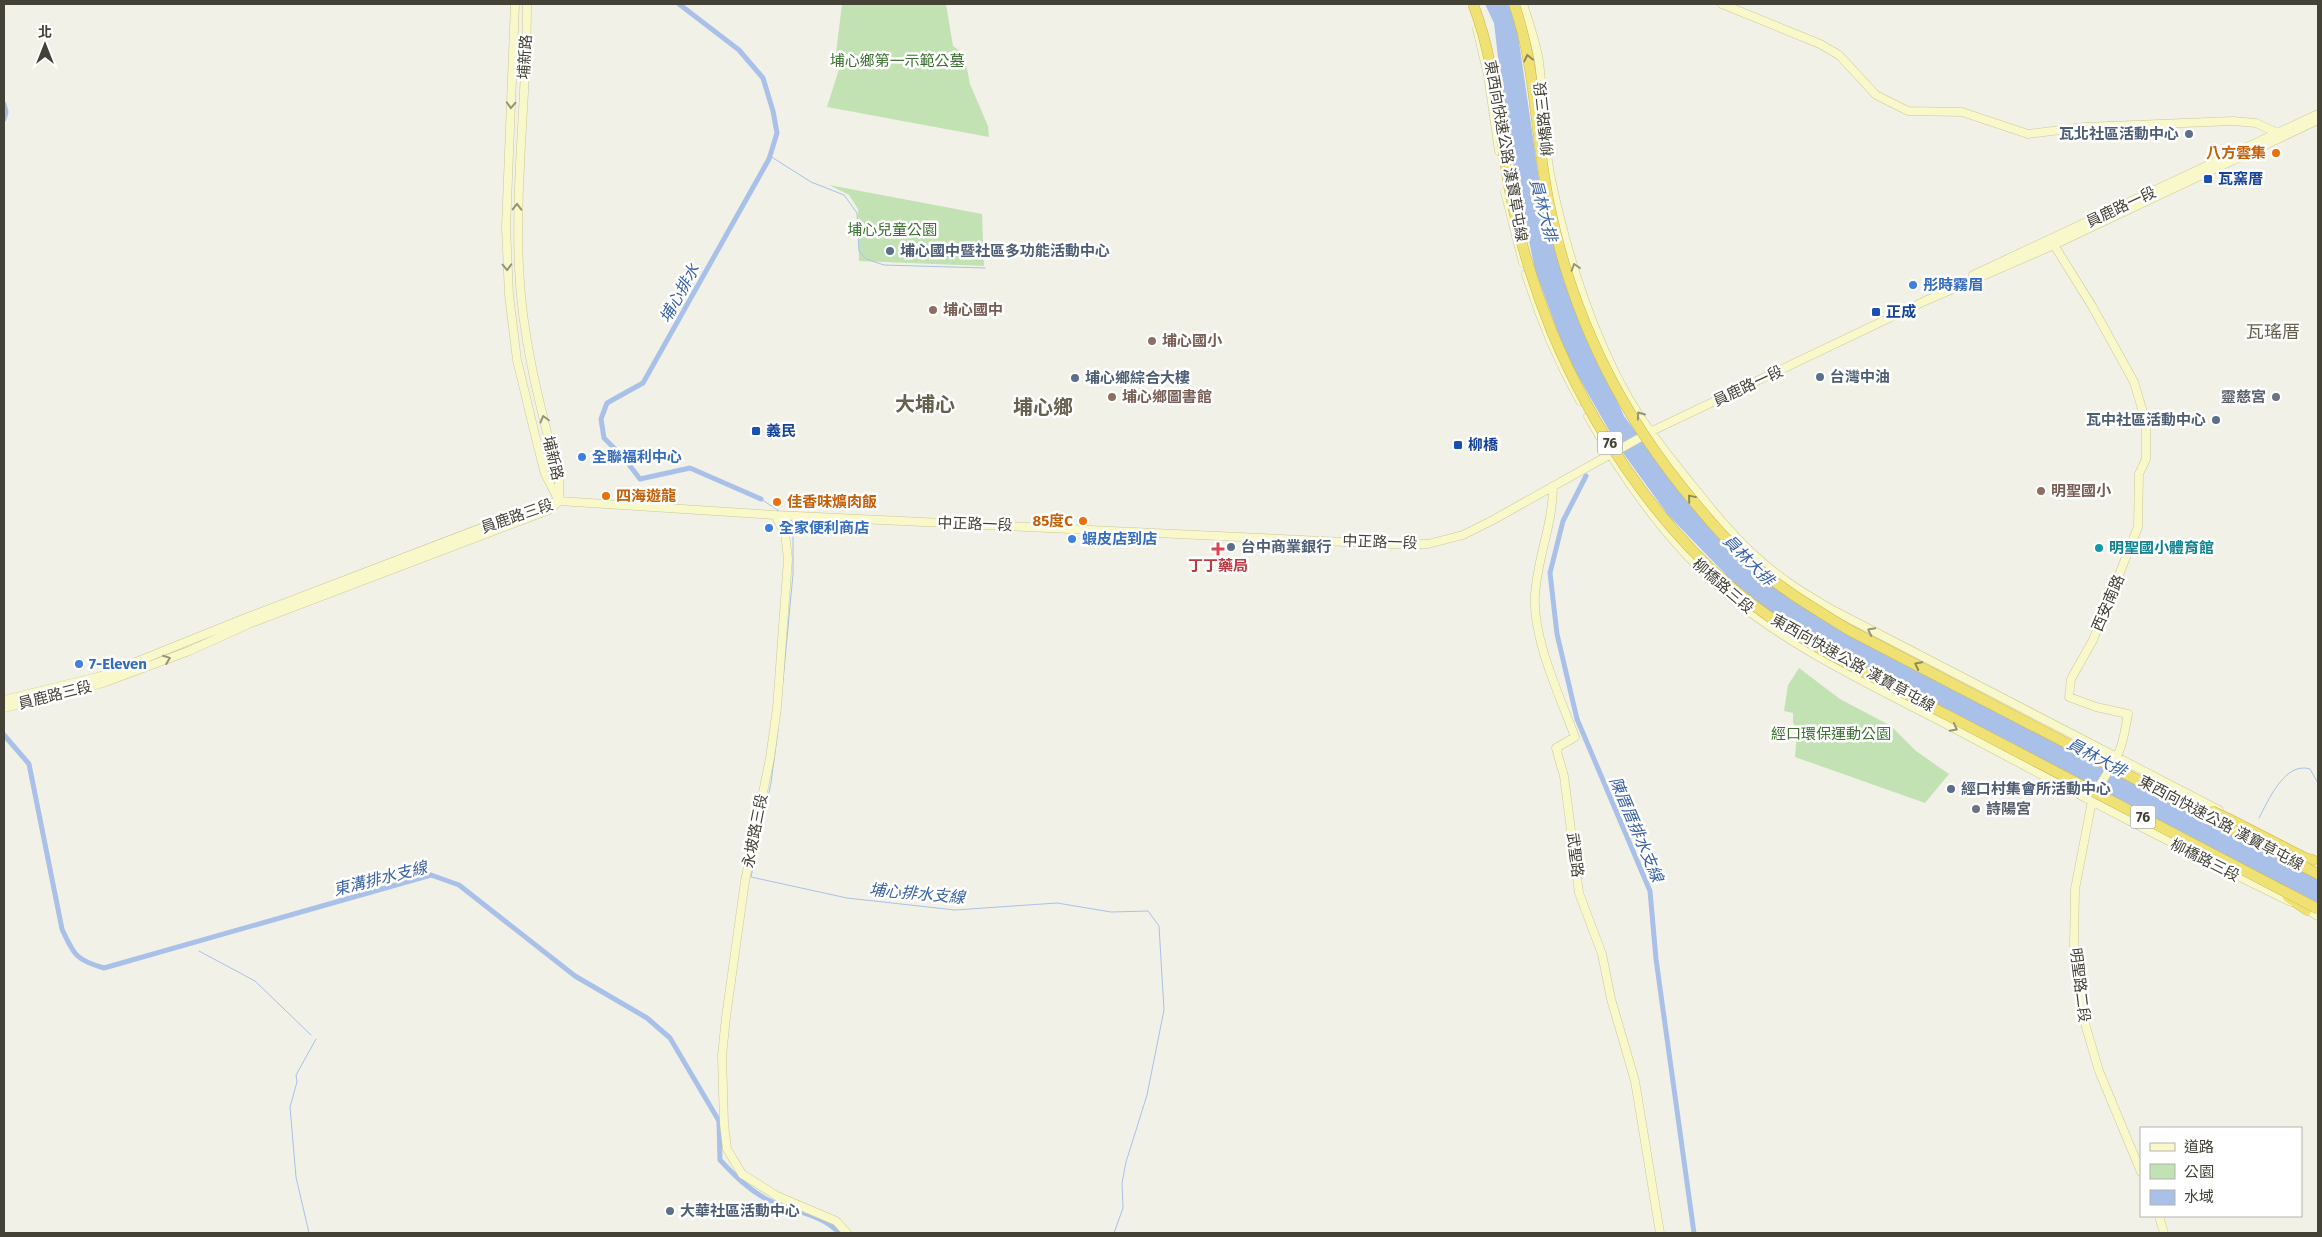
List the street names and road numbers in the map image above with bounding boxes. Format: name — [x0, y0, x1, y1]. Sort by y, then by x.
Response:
street label: 埔新路 — [515, 34, 535, 80]
street label: 東西向快速公路 漢寶草屯線 — [1481, 59, 1531, 243]
street label: 柳橋路三段 — [1531, 81, 1557, 157]
street label: 員鹿路一段 — [2083, 183, 2159, 231]
street label: 員鹿路一段 — [1710, 362, 1786, 410]
road number: 76 — [1598, 432, 1622, 454]
street label: 埔新路 — [539, 434, 567, 482]
street label: 員鹿路三段 — [479, 495, 555, 537]
street label: 中正路一段 — [937, 514, 1013, 534]
street label: 中正路一段 — [1342, 532, 1418, 552]
street label: 柳橋路三段 — [1689, 555, 1757, 617]
street label: 西安南路 — [2088, 572, 2128, 634]
street label: 東西向快速公路 漢寶草屯線 — [1768, 611, 1938, 715]
street label: 員鹿路三段 — [16, 677, 94, 713]
street label: 東西向快速公路 漢寶草屯線 — [2136, 772, 2306, 874]
street label: 永坡路三段 — [739, 792, 771, 870]
road number: 76 — [2130, 806, 2156, 829]
street label: 武聖路 — [1563, 832, 1587, 878]
street label: 柳橋路三段 — [2167, 835, 2243, 885]
street label: 明聖路二段 — [2066, 947, 2094, 1023]

